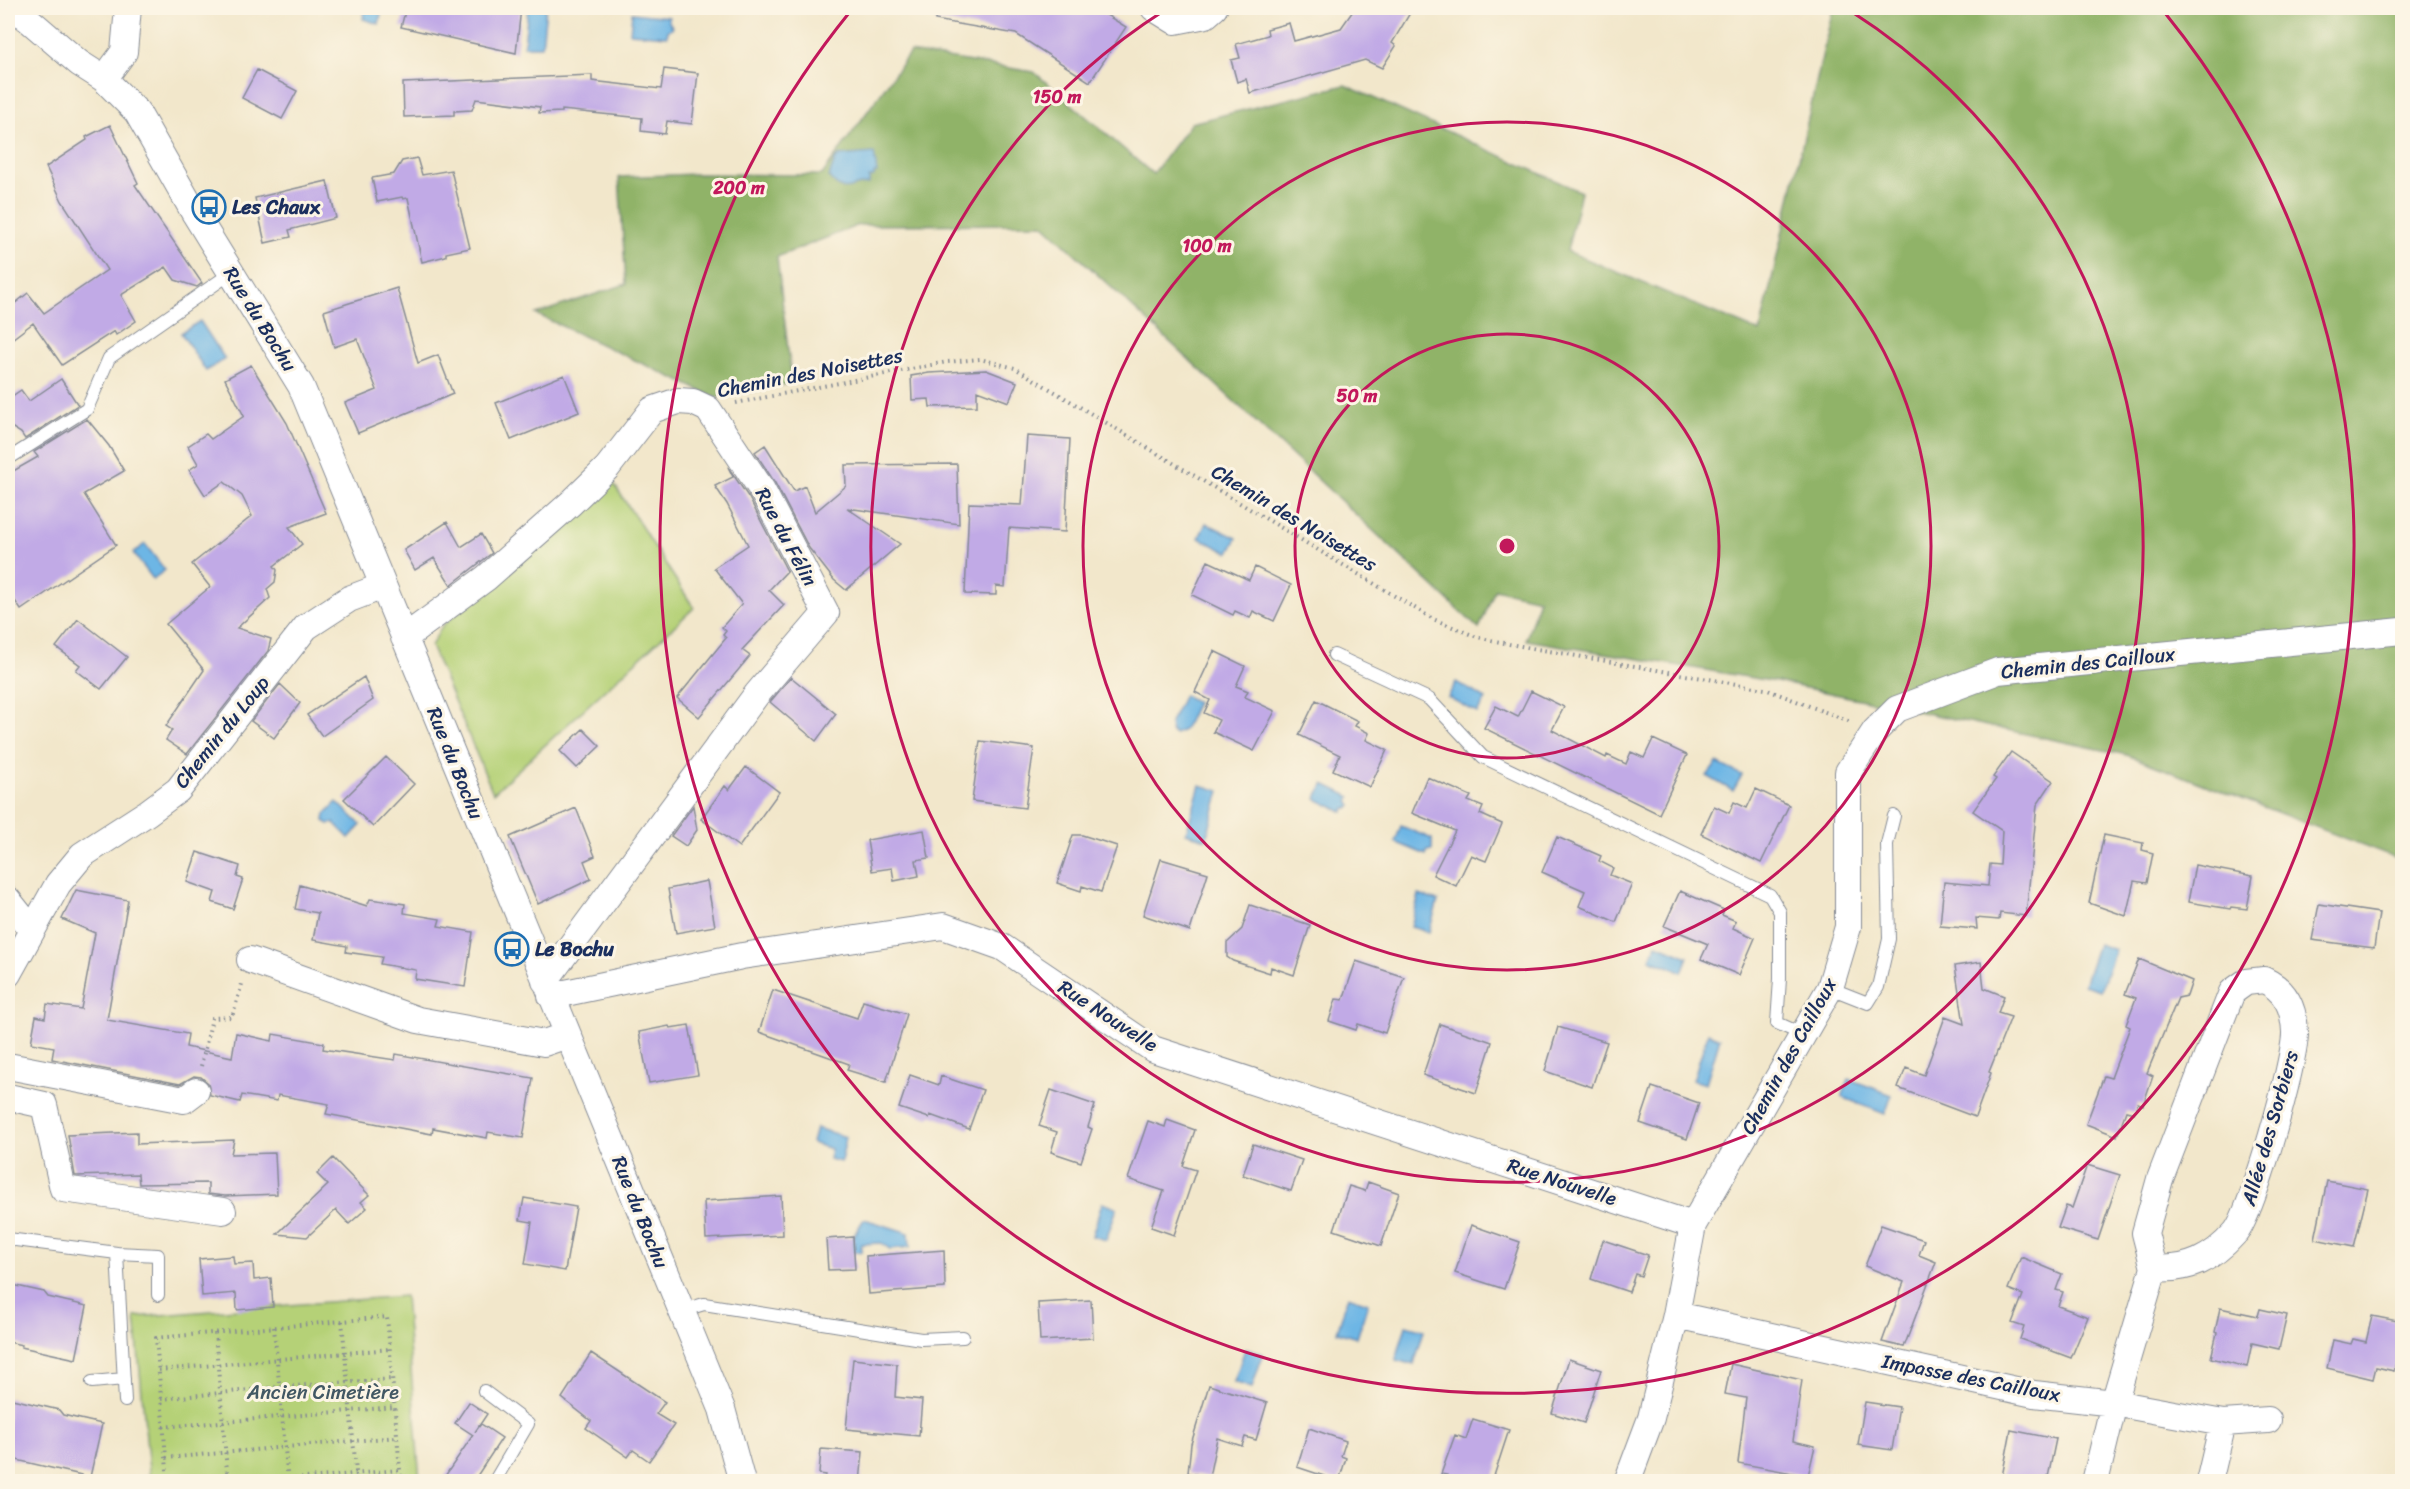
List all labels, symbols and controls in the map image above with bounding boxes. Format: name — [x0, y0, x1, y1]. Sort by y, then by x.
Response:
text: 150 m — [1033, 81, 1081, 113]
text: 200 m — [712, 172, 765, 204]
bus stop icon: Les Chaux — [191, 189, 227, 225]
place label: Les Chaux — [232, 190, 321, 225]
text: 100 m — [1183, 230, 1232, 262]
street label: Rue du Bochu — [214, 259, 306, 379]
street label: Chemin des Noisettes — [714, 338, 906, 408]
text: 50 m — [1337, 380, 1378, 412]
street label: Chemin des Noisettes — [1204, 455, 1384, 582]
street label: Rue du Félin — [745, 481, 827, 593]
centre of rings — [1497, 536, 1517, 556]
street label: Chemin des Cailloux — [1999, 636, 2178, 690]
street label: Chemin du Loup — [165, 667, 279, 796]
street label: Rue du Bochu — [417, 701, 494, 825]
bus stop icon: Le Bochu — [494, 931, 530, 967]
place label: Le Bochu — [535, 932, 614, 967]
street label: Rue Nouvelle — [1051, 970, 1165, 1062]
street label: Chemin des Cailloux — [1731, 970, 1847, 1141]
street label: Allée des Sorbiers — [2231, 1045, 2309, 1211]
street label: Rue Nouvelle — [1503, 1148, 1622, 1216]
street label: Rue du Bochu — [602, 1150, 679, 1274]
street label: Impasse des Cailloux — [1878, 1343, 2064, 1413]
park label: Ancien Cimetière — [246, 1375, 399, 1410]

